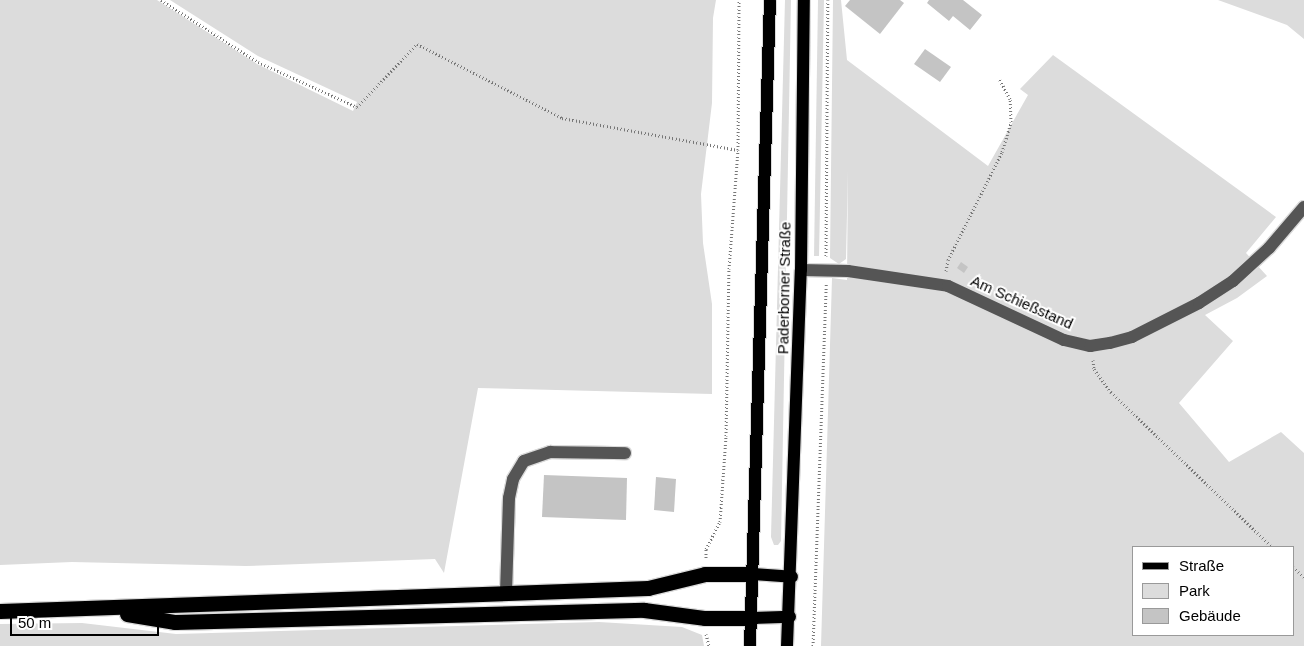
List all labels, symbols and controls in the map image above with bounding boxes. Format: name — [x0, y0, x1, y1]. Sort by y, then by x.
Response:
street label: Paderborner Straße — [774, 222, 794, 354]
street label: Am Schießstand — [968, 271, 1076, 333]
legend — [1132, 546, 1294, 636]
text: Straße — [1179, 557, 1224, 574]
text: Park — [1179, 582, 1210, 599]
scale bar — [12, 604, 161, 636]
text: Gebäude — [1179, 607, 1241, 624]
text: 50 m — [18, 614, 51, 631]

